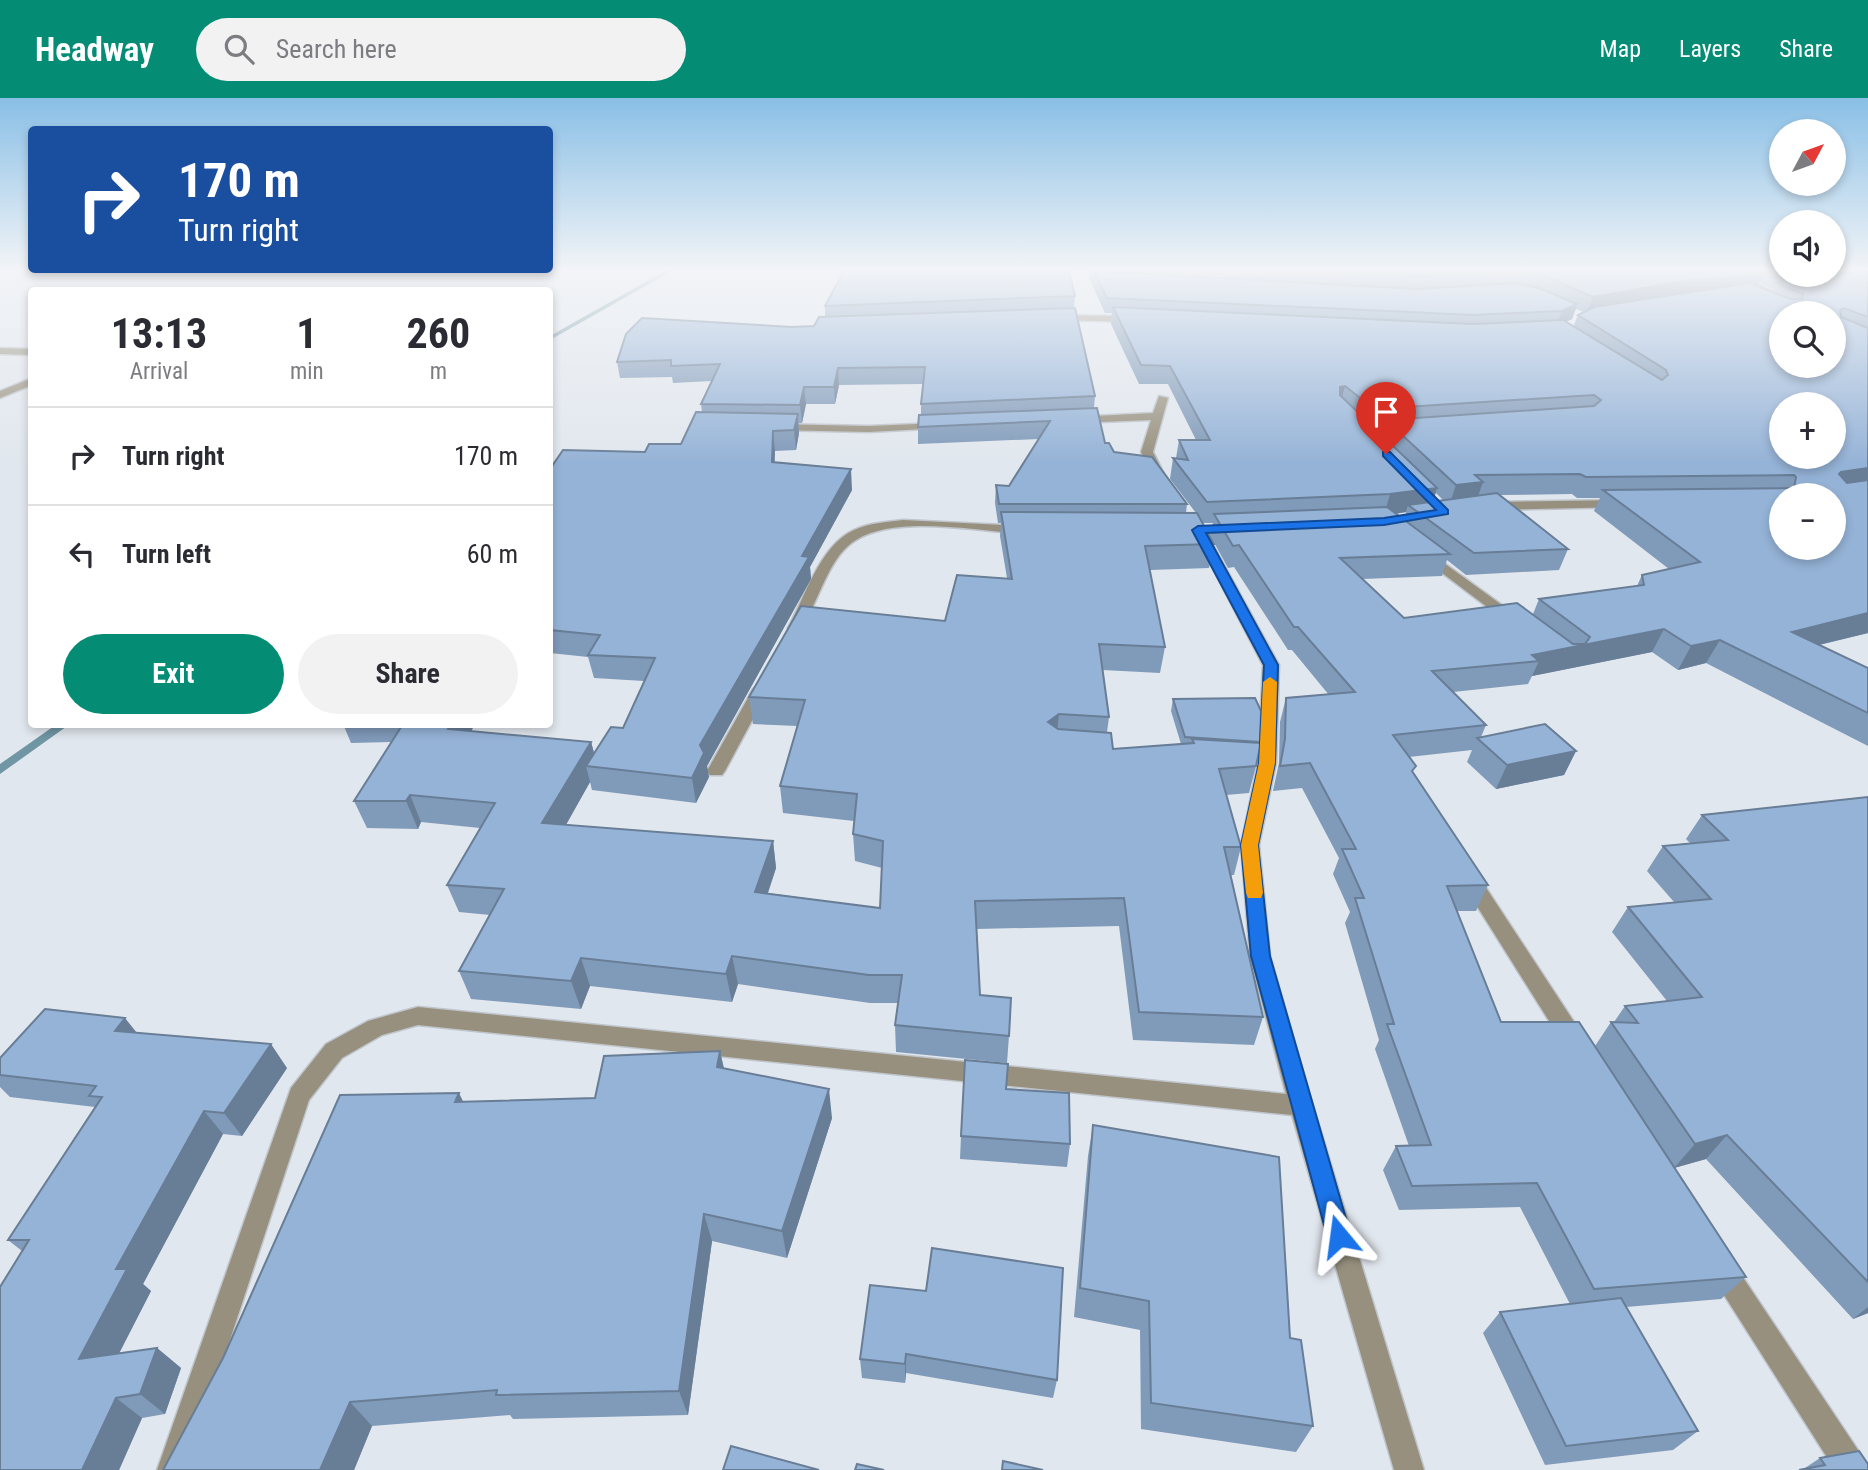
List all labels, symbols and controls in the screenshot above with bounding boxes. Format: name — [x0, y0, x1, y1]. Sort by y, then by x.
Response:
search box — [196, 18, 686, 81]
text: Headway — [35, 30, 154, 69]
icon: search — [220, 30, 258, 68]
text: Search here — [276, 34, 397, 64]
text: Map — [1600, 35, 1641, 63]
text: Layers — [1679, 35, 1741, 63]
text: Share — [1779, 35, 1833, 63]
north arrow — [1769, 119, 1846, 196]
map controls — [1769, 119, 1846, 560]
text: 170 m — [178, 152, 300, 209]
icon: right — [63, 154, 154, 245]
button: sound — [1769, 210, 1846, 287]
text: Turn right — [178, 211, 299, 249]
button: search — [1769, 301, 1846, 378]
text: 13:13 — [111, 309, 207, 358]
text: 1 — [296, 309, 317, 358]
text: 260 — [406, 309, 470, 358]
text: Arrival — [130, 358, 188, 385]
text: min — [290, 358, 324, 385]
text: m — [430, 358, 447, 385]
pin — [1356, 382, 1416, 454]
button: + — [1769, 392, 1846, 469]
icon: arrive — [1367, 393, 1405, 431]
icon: right — [63, 437, 101, 475]
text: Turn right — [122, 441, 224, 471]
text: 170 m — [454, 441, 518, 471]
button: − — [1769, 483, 1846, 560]
icon: left — [63, 535, 101, 573]
text: Turn left — [122, 539, 211, 569]
text: 60 m — [467, 539, 518, 569]
button: Exit — [63, 634, 284, 714]
button: Share — [298, 634, 518, 714]
position arrow — [1302, 1199, 1376, 1273]

